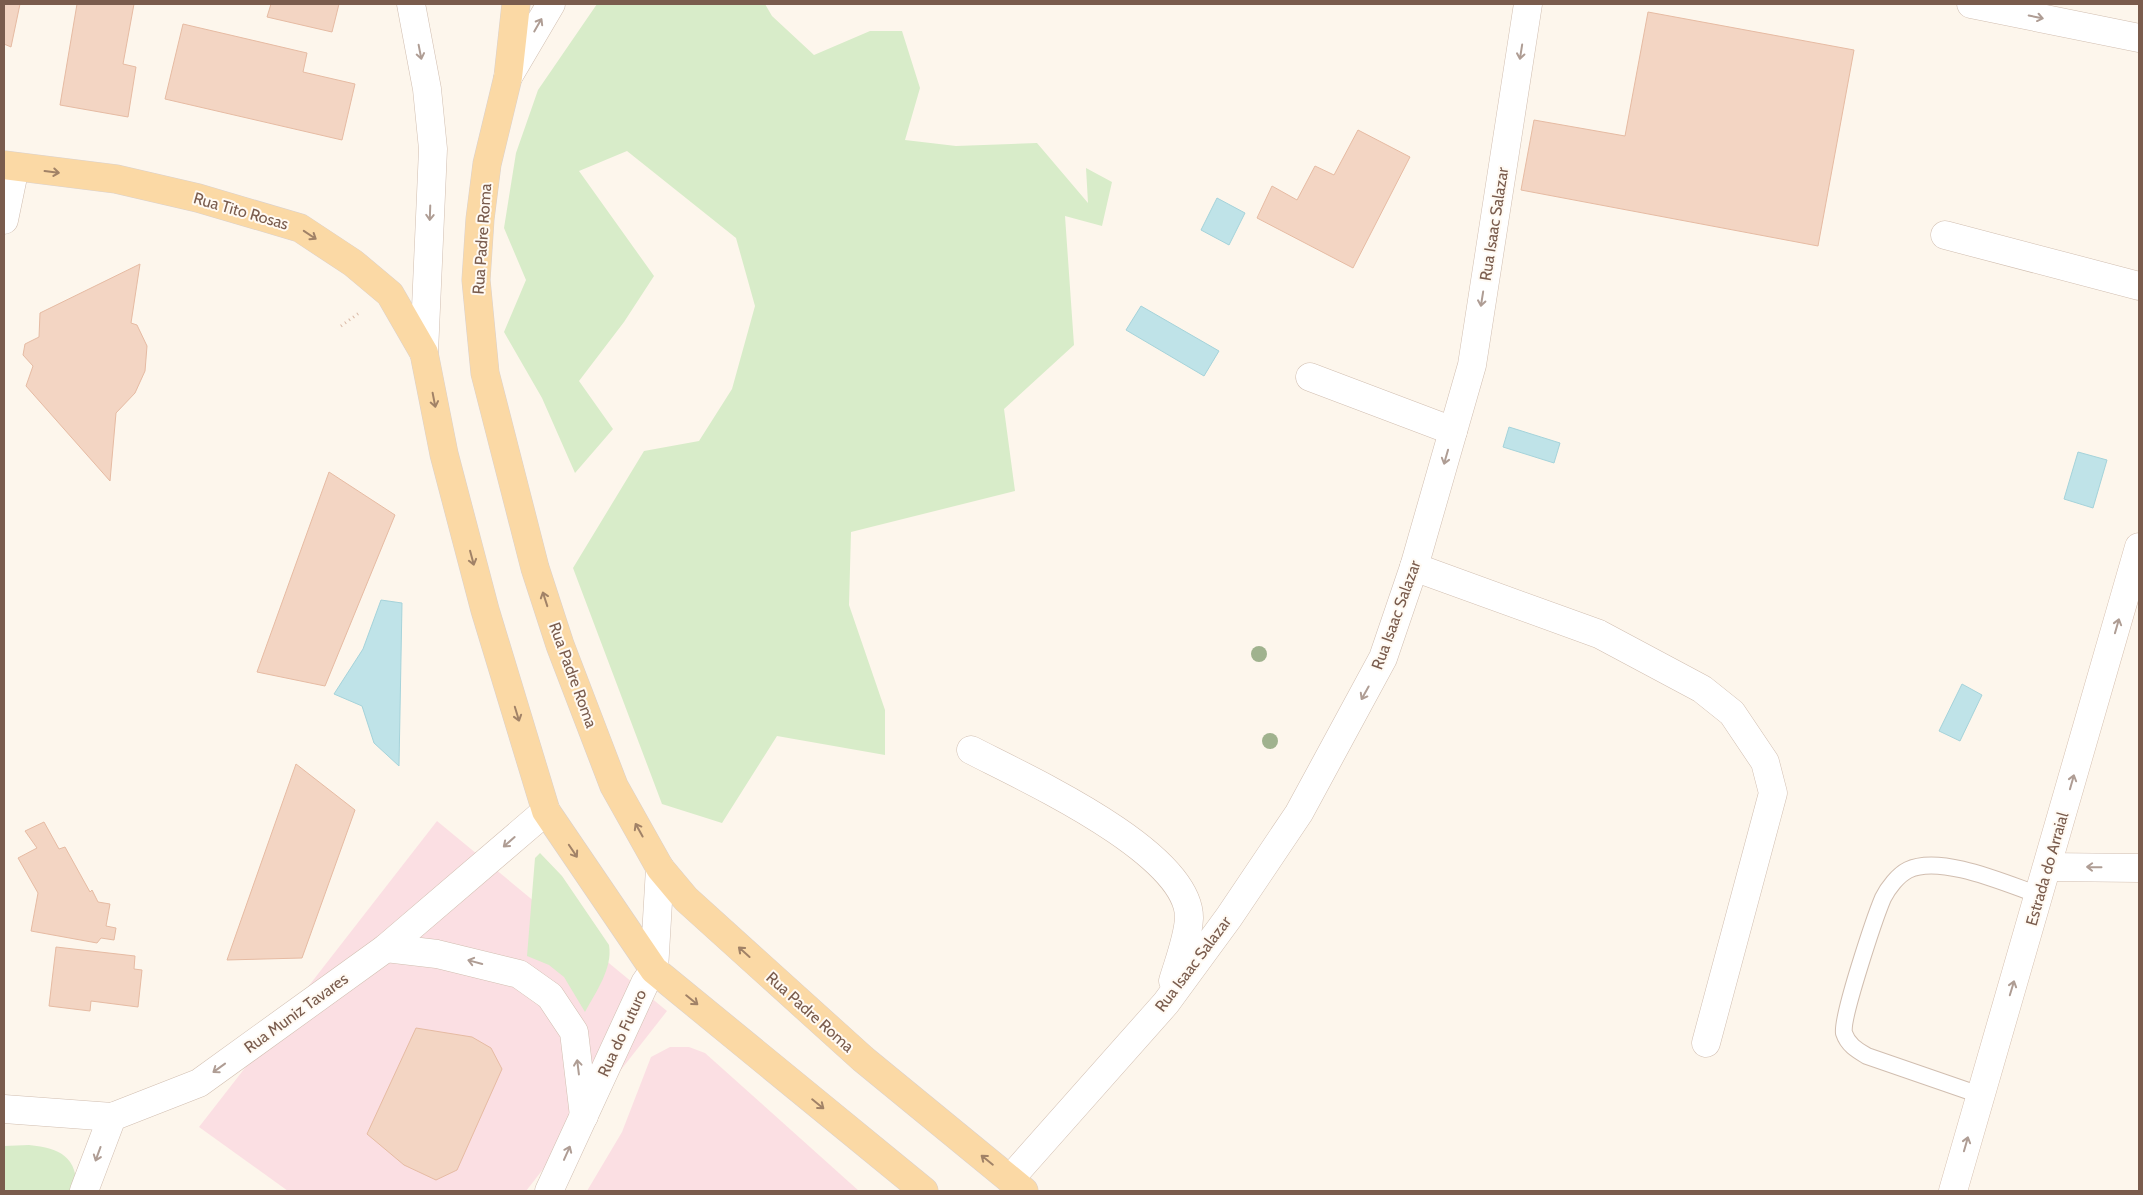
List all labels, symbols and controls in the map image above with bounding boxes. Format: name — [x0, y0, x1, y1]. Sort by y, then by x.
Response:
one-way arrow — [2027, 13, 2043, 22]
one-way arrow — [534, 19, 544, 33]
one-way arrow — [415, 43, 425, 59]
one-way arrow — [1515, 44, 1525, 60]
street label: Rua Isaac Salazar — [1476, 165, 1512, 282]
one-way arrow — [44, 167, 60, 177]
street label: Rua Padre Roma — [469, 183, 495, 295]
street label: Rua Tito Rosas — [191, 188, 291, 234]
one-way arrow — [426, 205, 435, 221]
one-way arrow — [303, 230, 317, 240]
one-way arrow — [1477, 291, 1487, 307]
one-way arrow — [430, 392, 439, 408]
one-way arrow — [1440, 449, 1450, 465]
one-way arrow — [467, 550, 477, 566]
street label: Rua Isaac Salazar — [1367, 557, 1425, 672]
one-way arrow — [539, 591, 549, 607]
one-way arrow — [2112, 618, 2122, 634]
street label: Rua Padre Roma — [545, 620, 601, 731]
one-way arrow — [1359, 685, 1369, 699]
one-way arrow — [513, 706, 522, 722]
one-way arrow — [2068, 774, 2077, 790]
street label: Estrada do Arraial — [2022, 810, 2072, 928]
one-way arrow — [634, 822, 644, 837]
one-way arrow — [503, 837, 516, 848]
one-way arrow — [568, 844, 579, 858]
one-way arrow — [2086, 862, 2102, 872]
street label: Rua Isaac Salazar — [1151, 912, 1236, 1015]
one-way arrow — [737, 946, 750, 958]
one-way arrow — [467, 957, 483, 966]
street label: Rua Padre Roma — [762, 968, 858, 1056]
street label: Rua Muniz Tavares — [240, 969, 352, 1057]
one-way arrow — [2007, 981, 2017, 997]
street label: Rua do Futuro — [594, 986, 651, 1080]
one-way arrow — [685, 995, 698, 1006]
one-way arrow — [573, 1060, 583, 1076]
one-way arrow — [213, 1063, 226, 1074]
one-way arrow — [811, 1098, 824, 1109]
one-way arrow — [1962, 1137, 1971, 1153]
one-way arrow — [93, 1146, 102, 1161]
one-way arrow — [562, 1146, 572, 1161]
one-way arrow — [981, 1154, 994, 1165]

